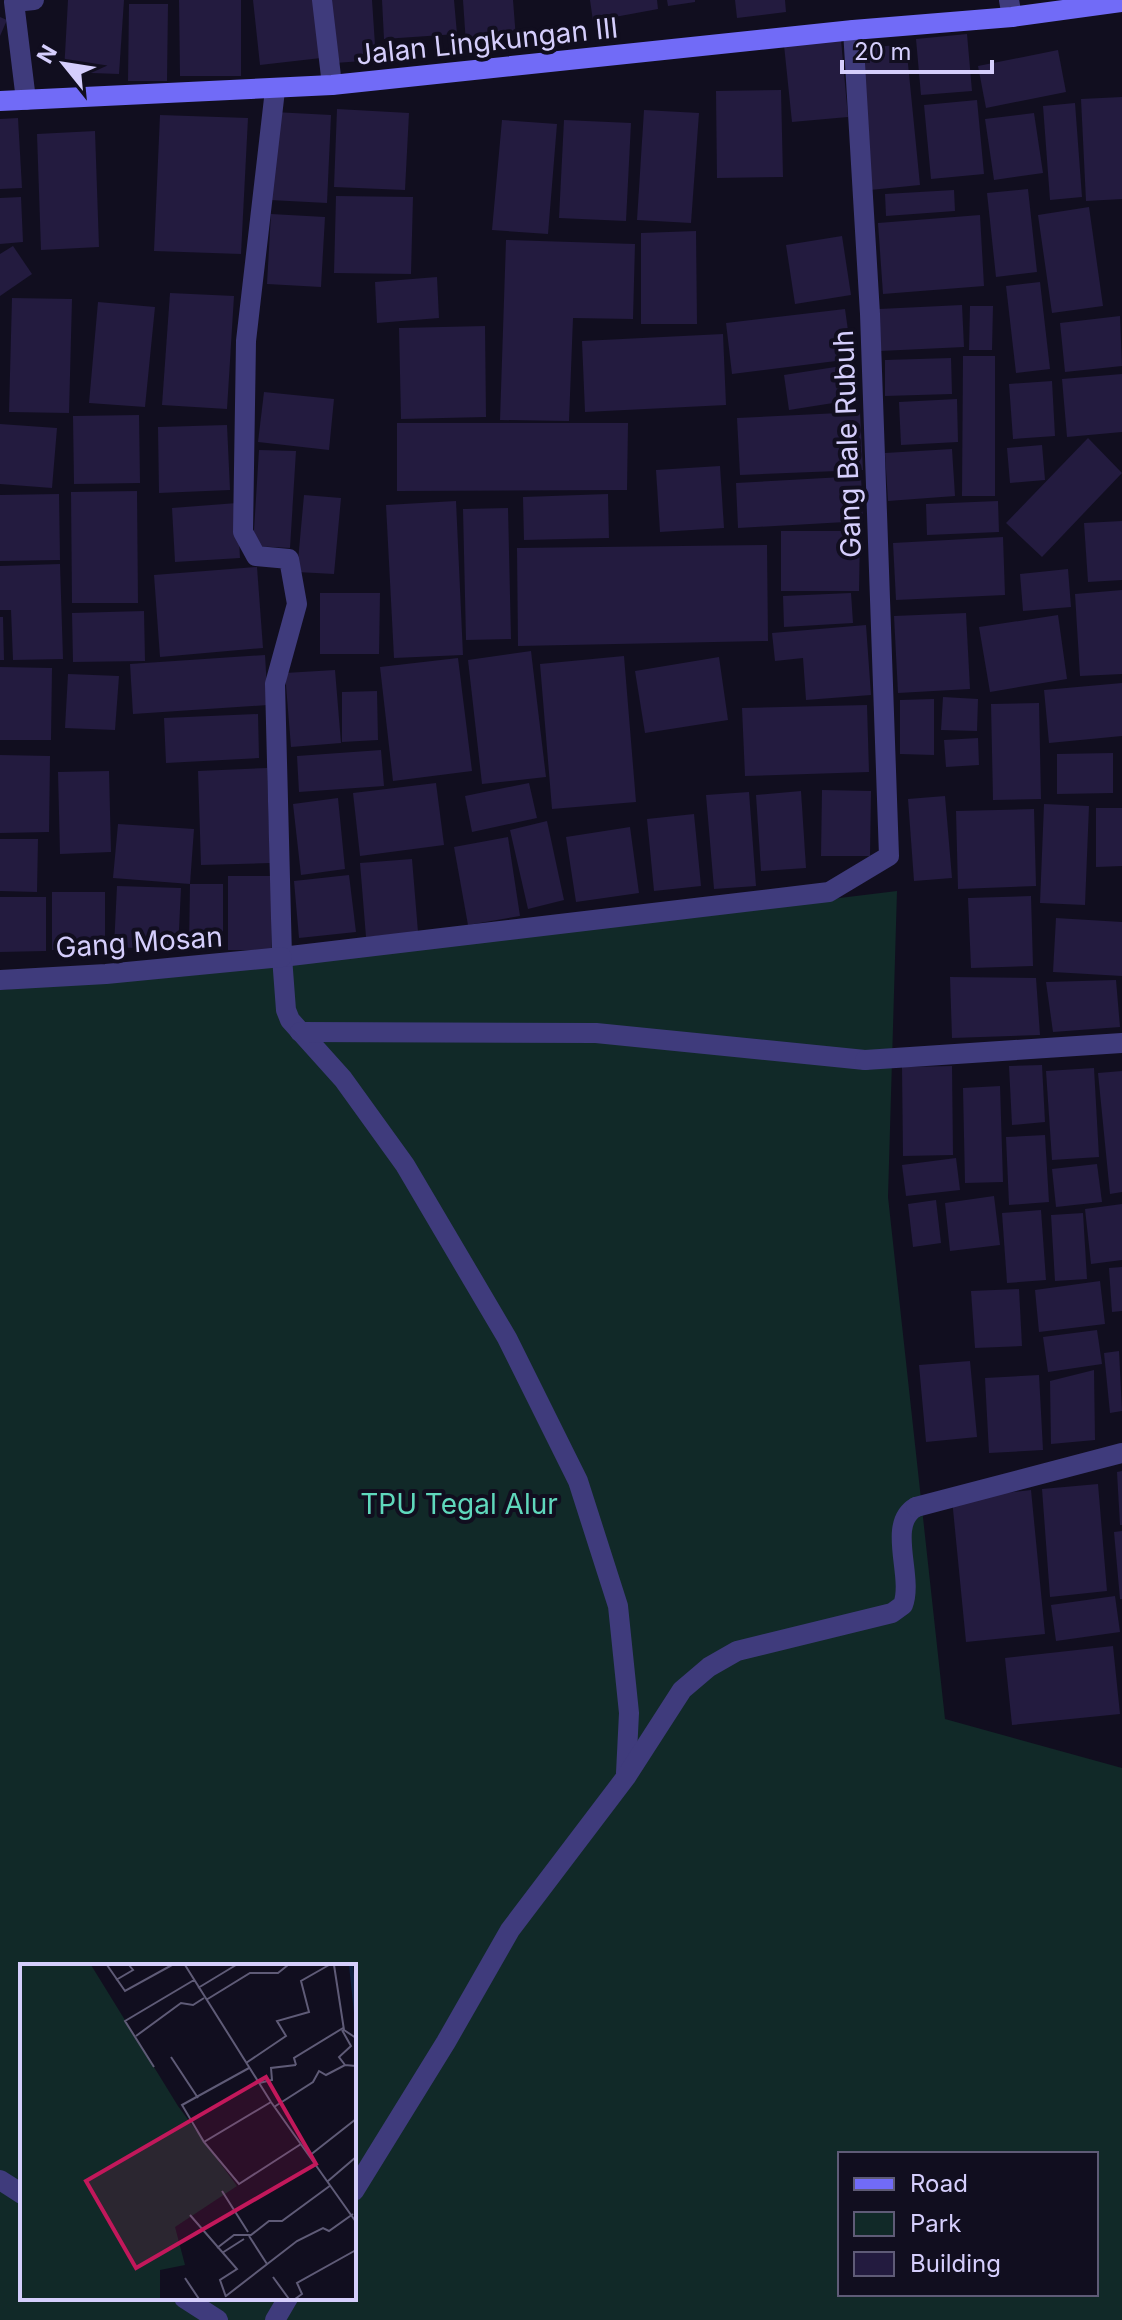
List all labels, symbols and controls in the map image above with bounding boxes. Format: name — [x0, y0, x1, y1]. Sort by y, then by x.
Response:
street label: Jalan Lingkungan III — [354, 10, 620, 72]
north arrow — [24, 24, 104, 104]
scale bar — [842, 24, 992, 74]
text: 20 m — [854, 37, 912, 66]
text: N — [31, 40, 62, 68]
street label: Gang Bale Rubuh — [826, 329, 868, 559]
street label: Gang Mosan — [54, 919, 224, 965]
park label: TPU Tegal Alur — [360, 1487, 558, 1521]
inset map — [20, 1964, 356, 2300]
legend — [838, 2152, 1098, 2296]
text: Road — [910, 2169, 968, 2198]
text: Park — [910, 2209, 961, 2238]
text: Building — [910, 2249, 1001, 2278]

